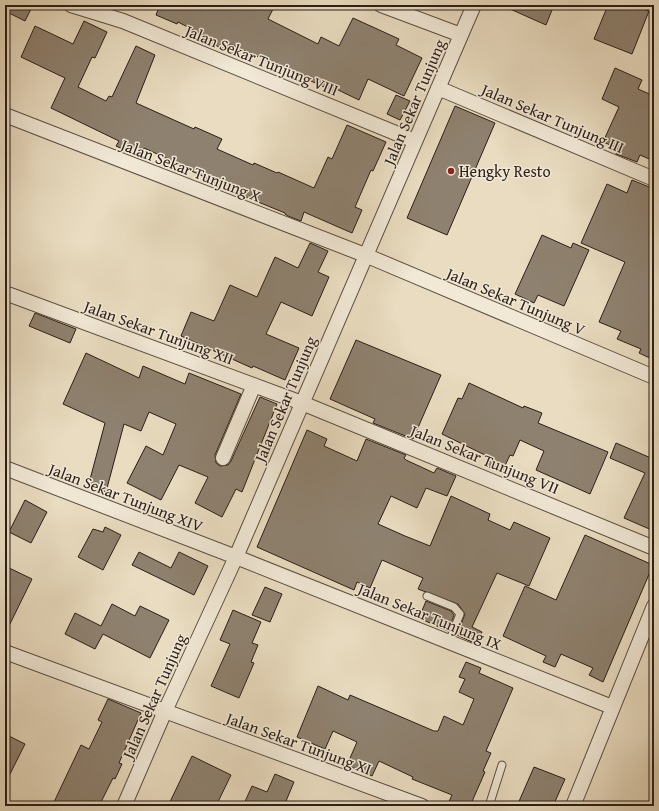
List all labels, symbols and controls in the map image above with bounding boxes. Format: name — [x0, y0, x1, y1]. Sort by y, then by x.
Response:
street label: Jalan Sekar Tunjung VIII — [180, 17, 342, 102]
street label: Jalan Sekar Tunjung — [376, 35, 451, 171]
street label: Jalan Sekar Tunjung III — [476, 76, 628, 159]
street label: Jalan Sekar Tunjung X — [116, 132, 265, 208]
place label: Hengky Resto — [459, 159, 551, 183]
marker: Hengky Resto — [446, 166, 456, 176]
street label: Jalan Sekar Tunjung V — [441, 260, 590, 341]
street label: Jalan Sekar Tunjung XII — [79, 293, 237, 370]
street label: Jalan Sekar Tunjung — [247, 332, 322, 468]
street label: Jalan Sekar Tunjung VII — [405, 417, 563, 500]
street label: Jalan Sekar Tunjung XIV — [43, 456, 207, 538]
street label: Jalan Sekar Tunjung IX — [353, 575, 506, 656]
street label: Jalan Sekar Tunjung — [115, 630, 192, 764]
street label: Jalan Sekar Tunjung XI — [221, 705, 375, 780]

